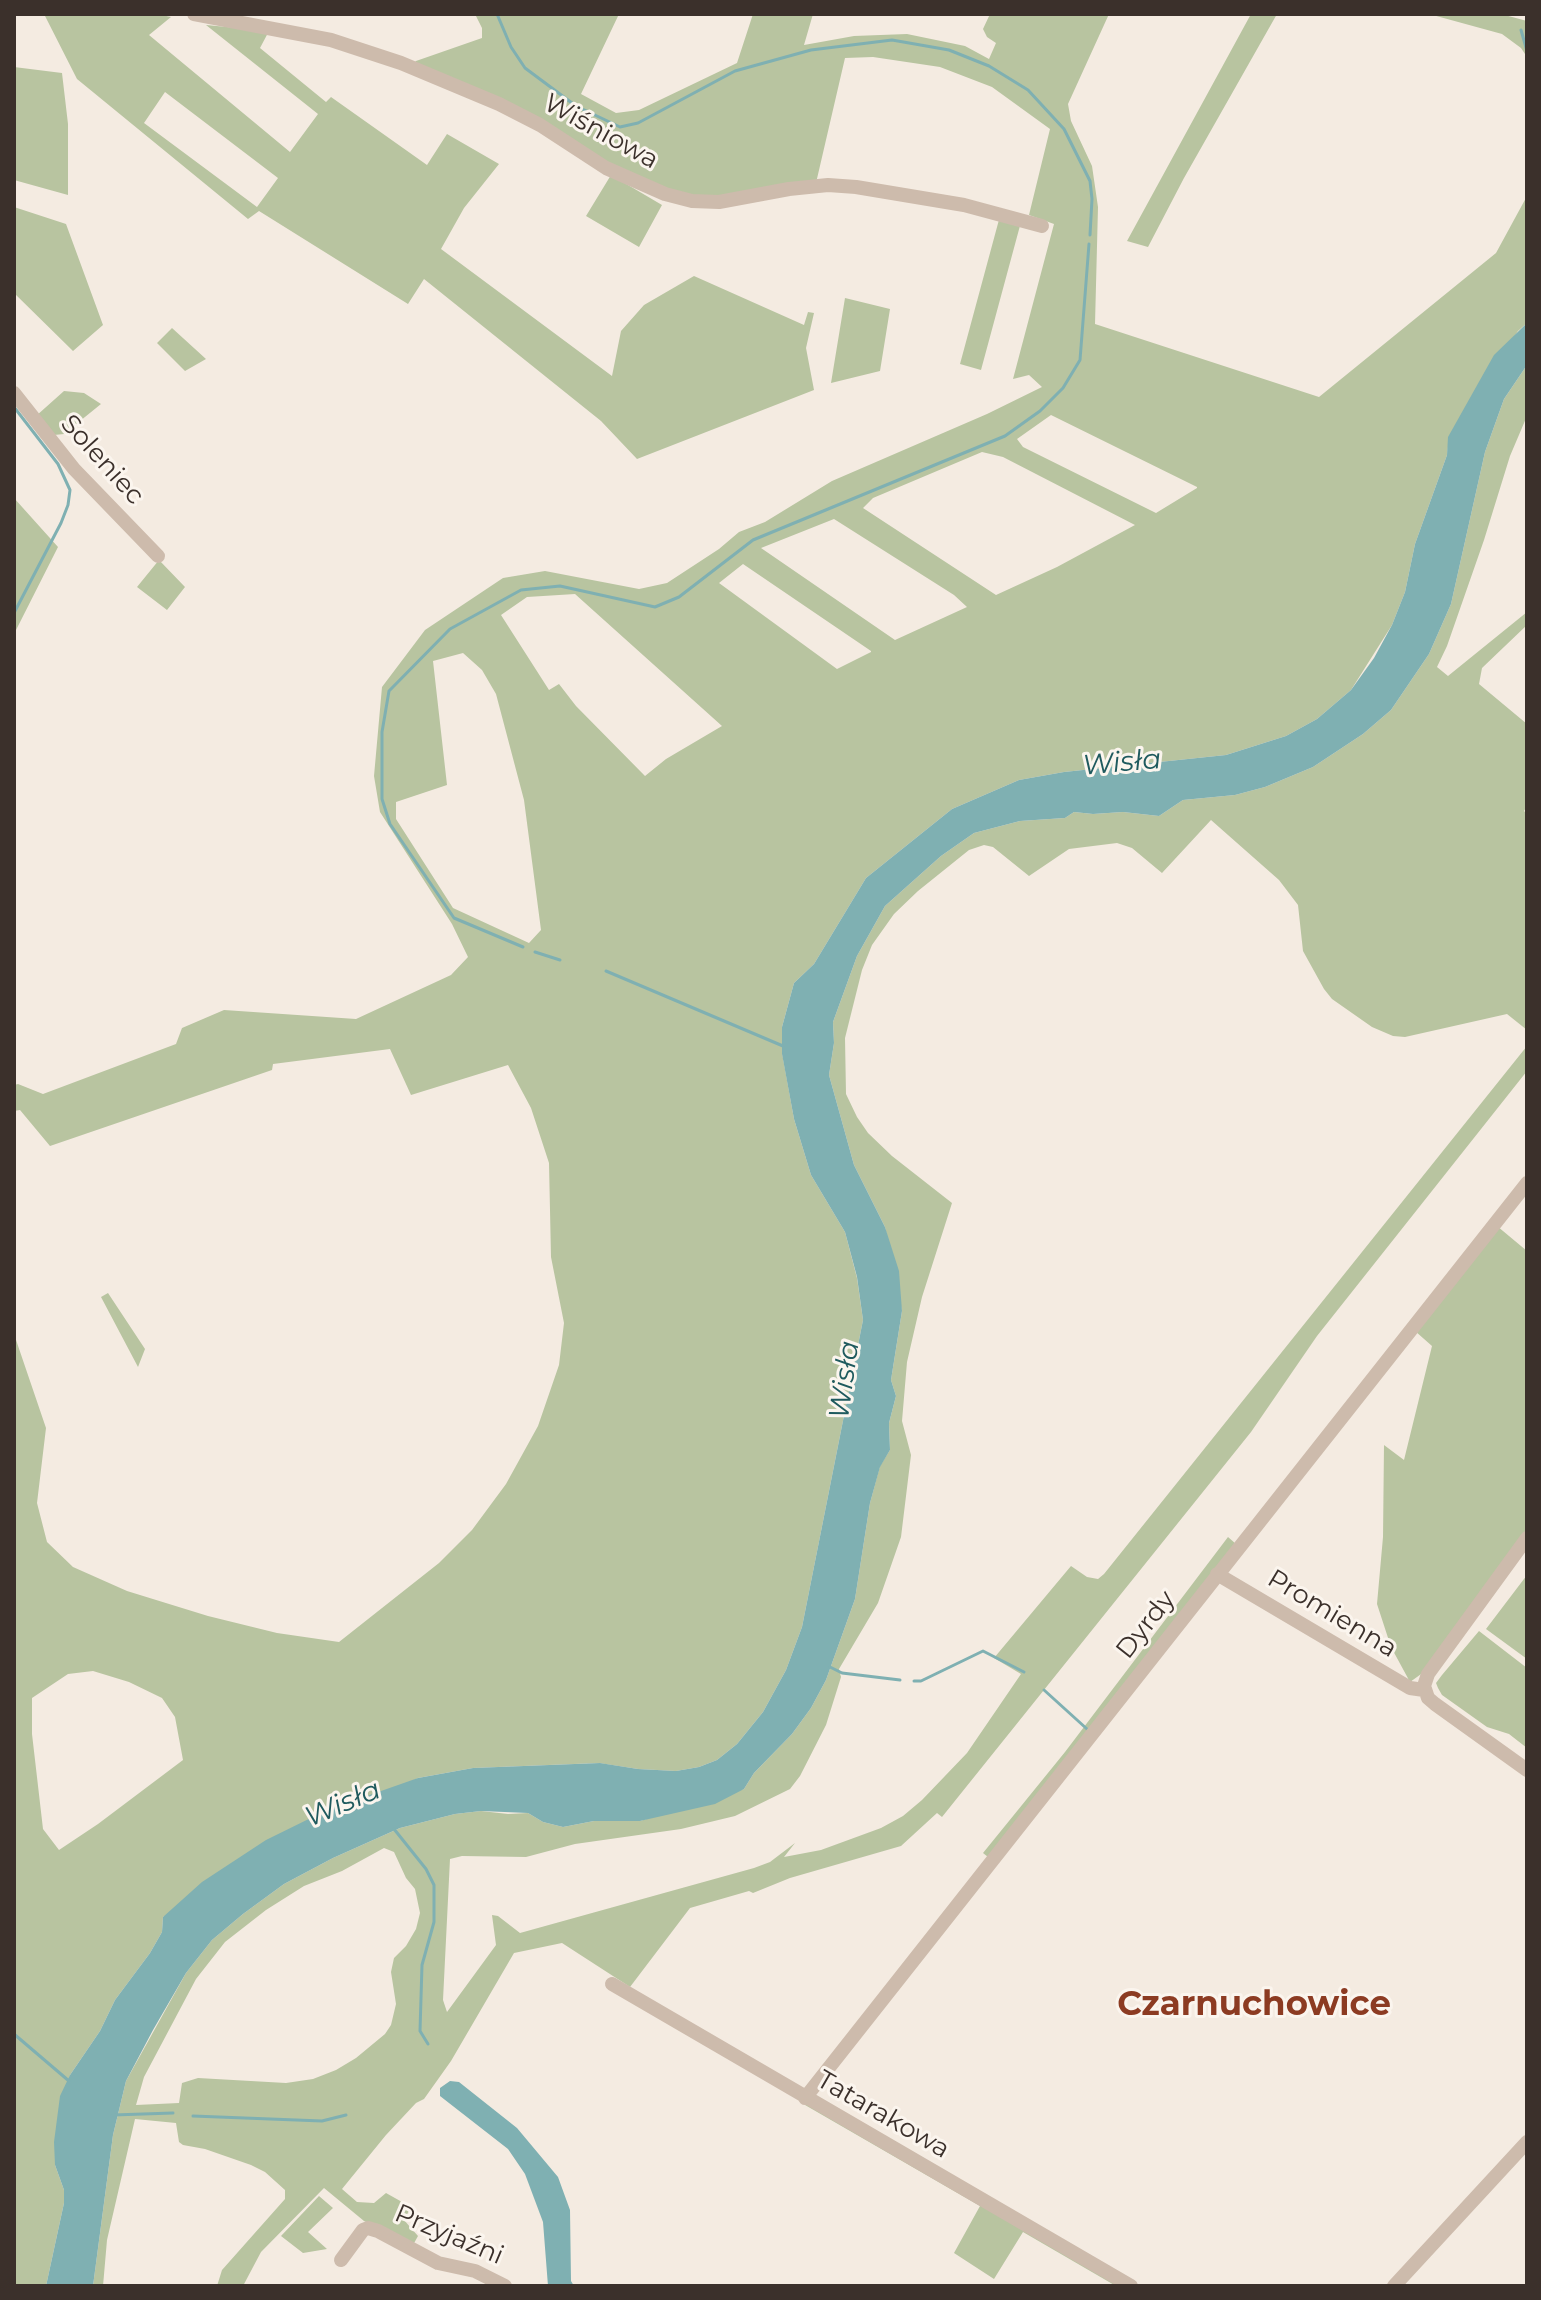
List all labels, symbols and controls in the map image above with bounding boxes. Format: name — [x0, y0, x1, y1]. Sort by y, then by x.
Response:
street label: Wiśniowa — [538, 88, 664, 176]
street label: Soleniec — [54, 409, 150, 511]
water label: Wisła — [1081, 743, 1163, 783]
water label: Wisła — [823, 1339, 867, 1421]
street label: Promienna — [1262, 1563, 1402, 1665]
street label: Dyrdy — [1110, 1585, 1182, 1665]
water label: Wisła — [300, 1773, 386, 1835]
district label: Czarnuchowice — [1117, 1985, 1391, 2025]
street label: Tatarakowa — [811, 2064, 955, 2166]
street label: Przyjaźni — [390, 2198, 508, 2272]

